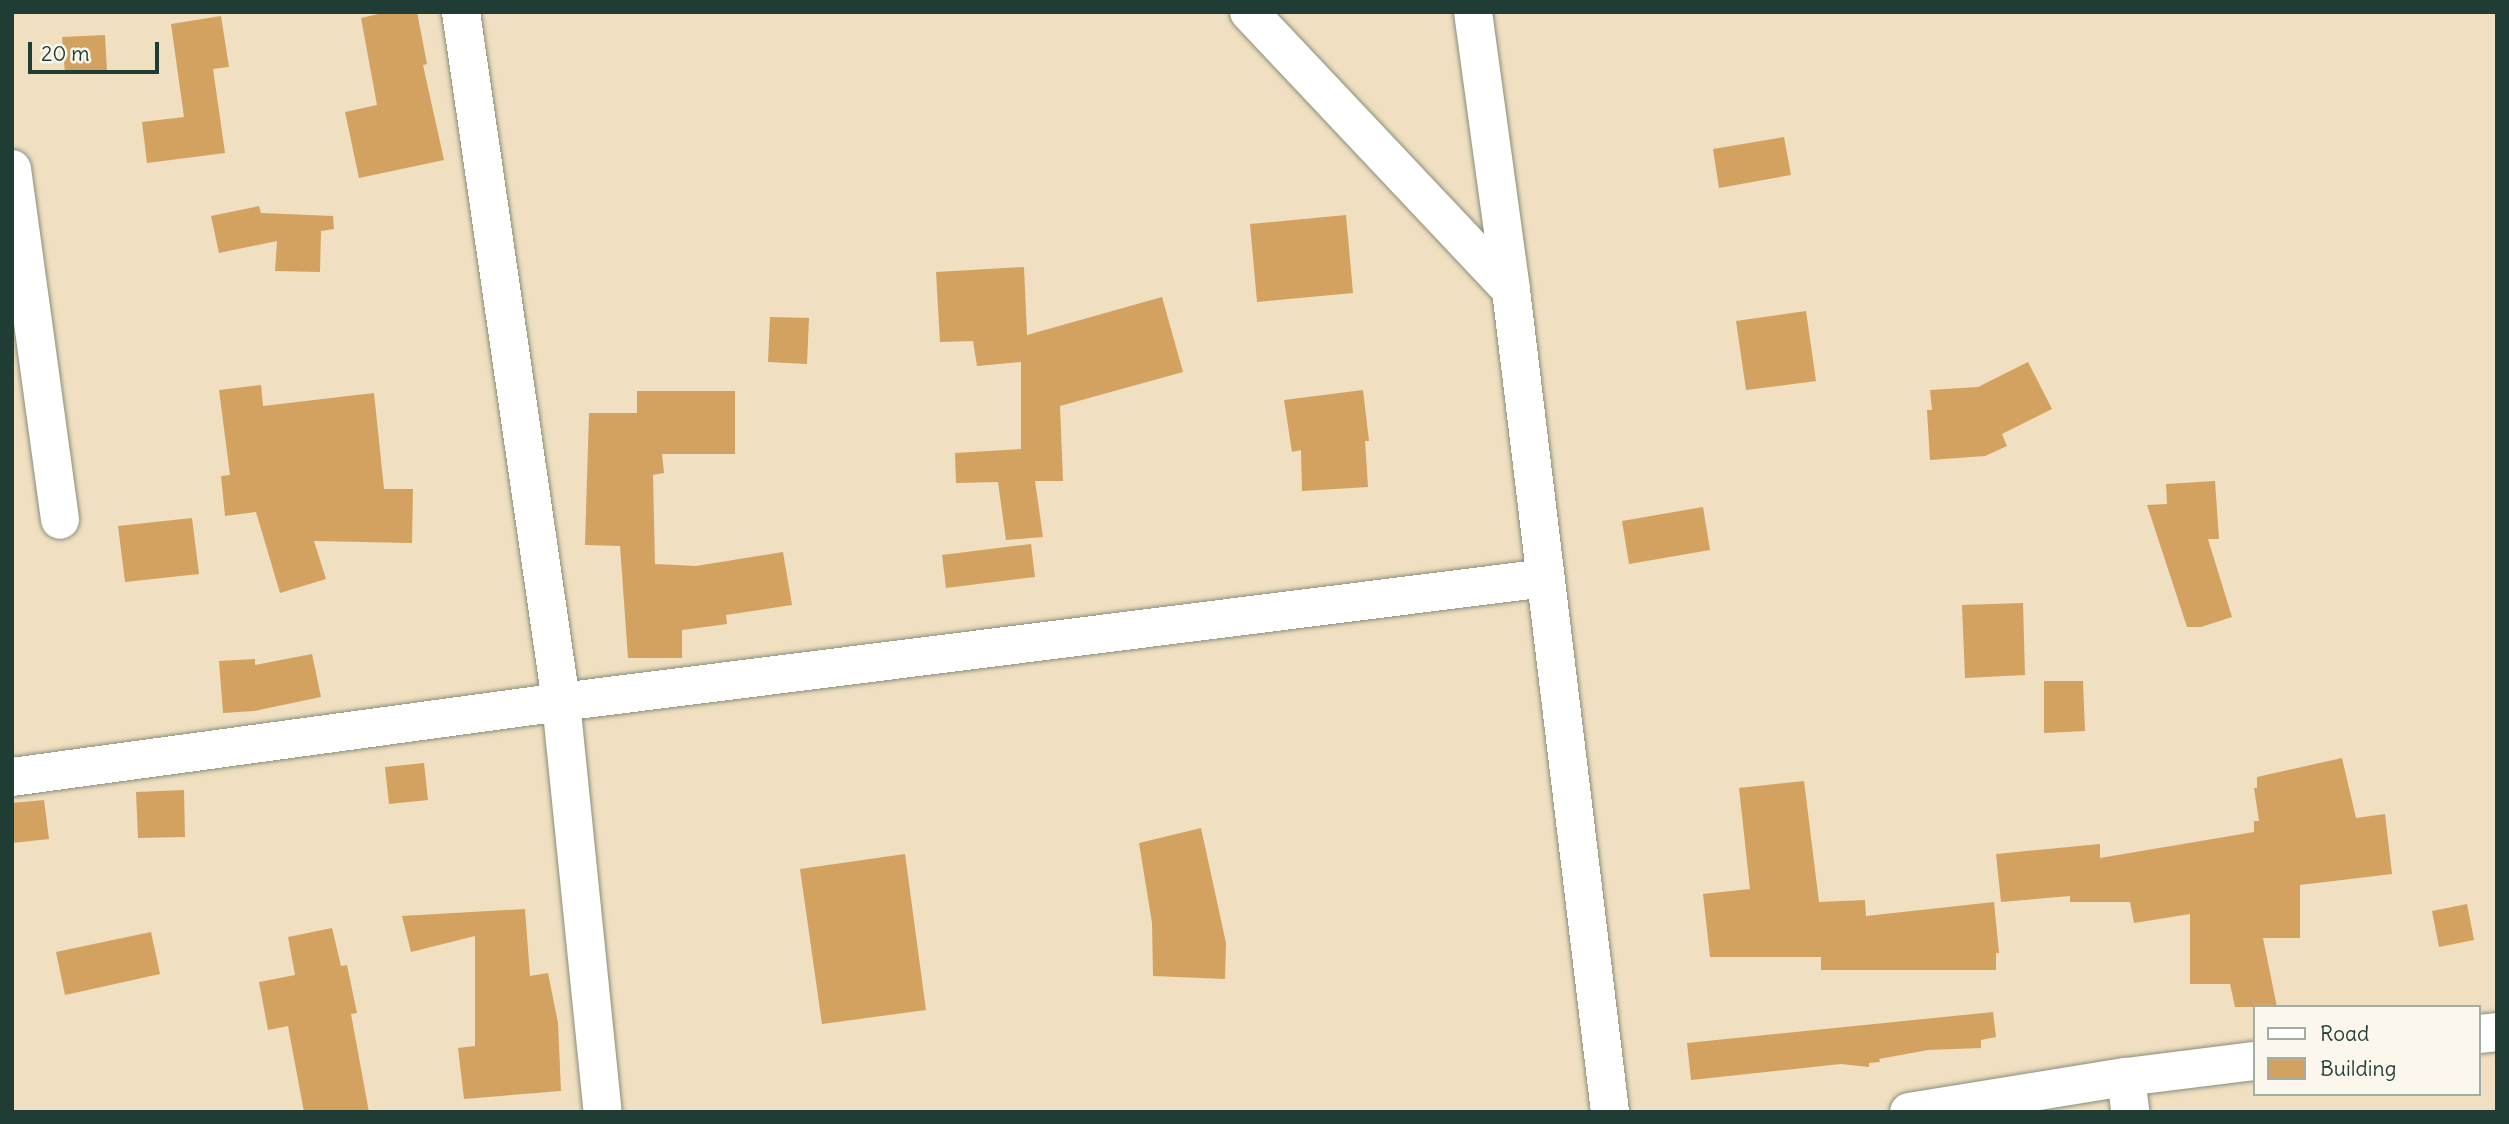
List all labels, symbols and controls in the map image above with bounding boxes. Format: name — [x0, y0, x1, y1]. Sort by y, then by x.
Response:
scale bar — [32, 28, 163, 72]
text: 20 m — [41, 40, 90, 67]
legend — [2254, 1005, 2481, 1096]
text: Road — [2320, 1020, 2369, 1047]
text: Building — [2320, 1055, 2396, 1082]

